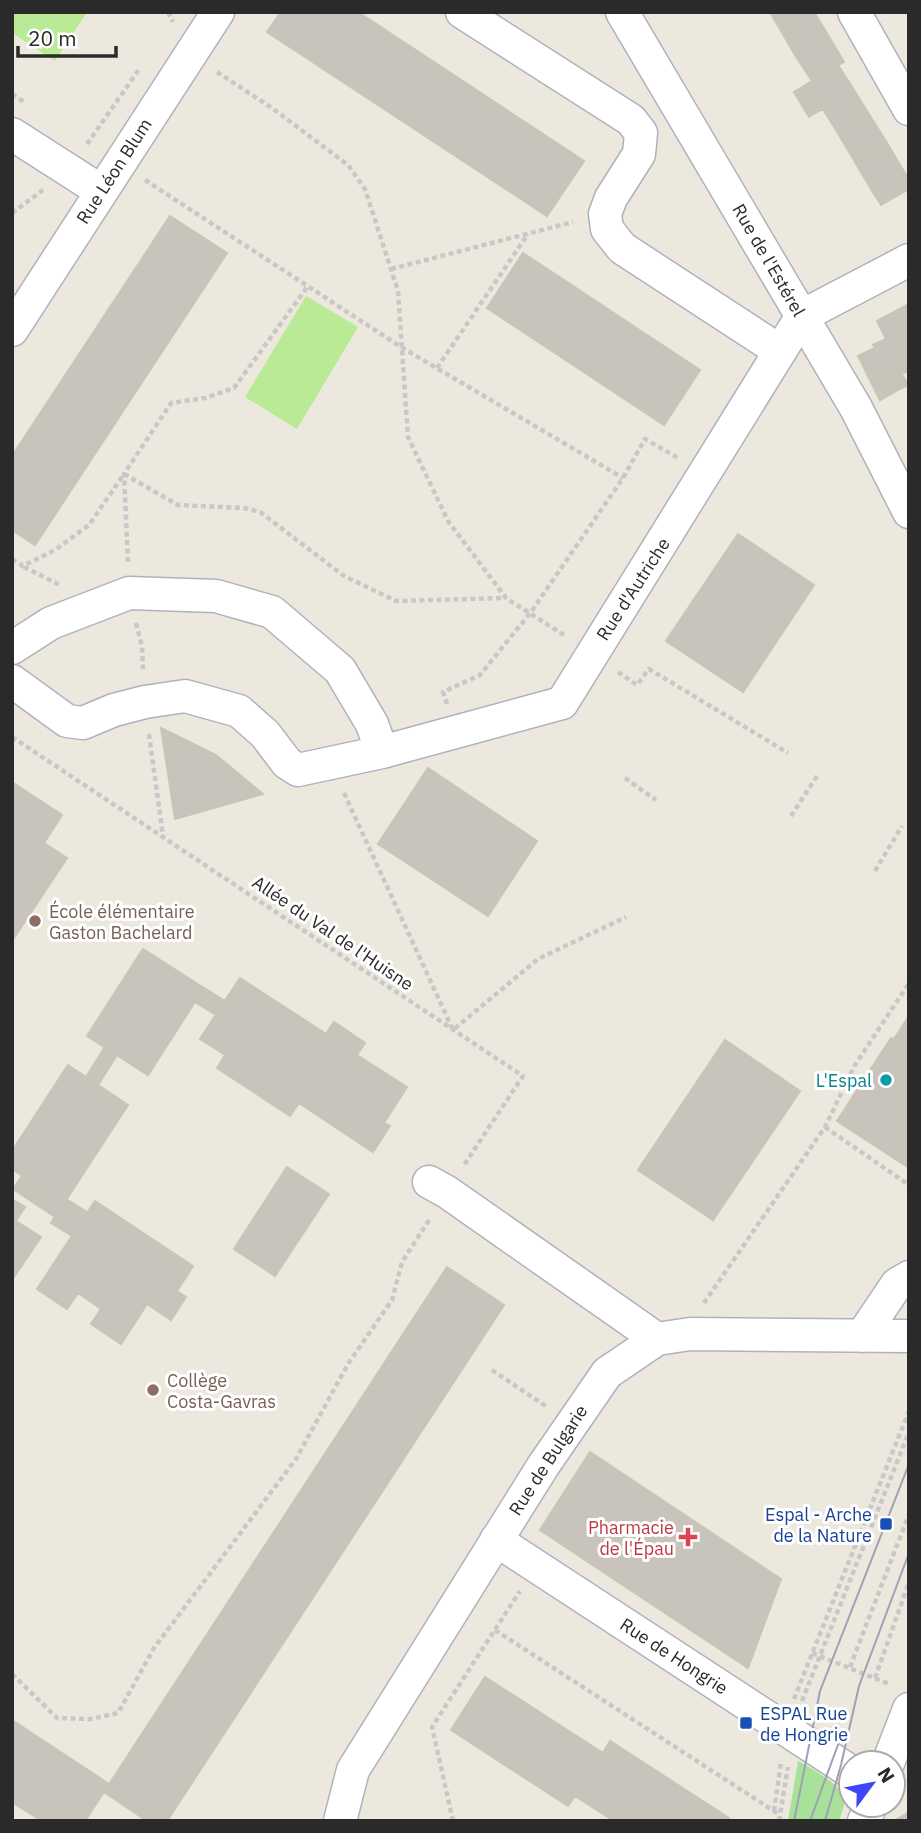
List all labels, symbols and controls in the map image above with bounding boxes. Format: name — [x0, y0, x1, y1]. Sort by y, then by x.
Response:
scale bar — [18, 14, 116, 58]
text: 20 m — [28, 24, 77, 52]
street label: Rue Léon Blum — [71, 114, 157, 228]
street label: Rue de l'Estérel — [727, 200, 811, 321]
street label: Rue d'Autriche — [591, 533, 675, 645]
street label: Allée du Val de l'Huisne — [248, 870, 418, 996]
place label: École élémentaire Gaston Bachelard — [49, 900, 195, 944]
marker: École élémentaire Gaston Bachelard — [27, 913, 43, 929]
place label: L'Espal — [816, 1069, 872, 1092]
marker: L'Espal — [878, 1072, 894, 1088]
place label: Collège Costa-Gavras — [167, 1369, 276, 1413]
marker: Collège Costa-Gavras — [145, 1382, 161, 1398]
street label: Rue de Bulgarie — [504, 1400, 592, 1520]
place label: Espal - Arche de la Nature — [765, 1503, 872, 1547]
place label: Pharmacie de l'Épau — [588, 1516, 674, 1560]
marker: Espal - Arche de la Nature — [878, 1516, 894, 1532]
marker: Pharmacie de l'Épau — [680, 1529, 696, 1545]
street label: Rue de Hongrie — [616, 1613, 732, 1699]
place label: ESPAL Rue de Hongrie — [760, 1702, 848, 1746]
marker: ESPAL Rue de Hongrie — [738, 1715, 754, 1731]
north arrow — [837, 1749, 907, 1819]
text: N — [873, 1763, 900, 1787]

